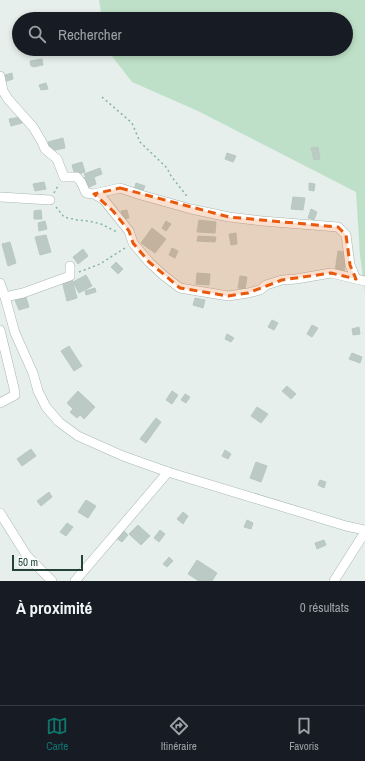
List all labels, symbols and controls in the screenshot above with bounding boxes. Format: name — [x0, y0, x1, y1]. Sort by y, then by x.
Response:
search box — [12, 12, 353, 56]
icon: search — [26, 23, 48, 45]
text: Rechercher — [58, 24, 122, 45]
scale bar — [12, 553, 83, 572]
text: 50 m — [18, 555, 38, 569]
text: À proximité — [16, 596, 92, 619]
text: 0 résultats — [300, 599, 349, 616]
tab: Carte — [46, 715, 68, 753]
tab: Itinéraire — [161, 715, 197, 753]
tab: Favoris — [289, 715, 319, 753]

